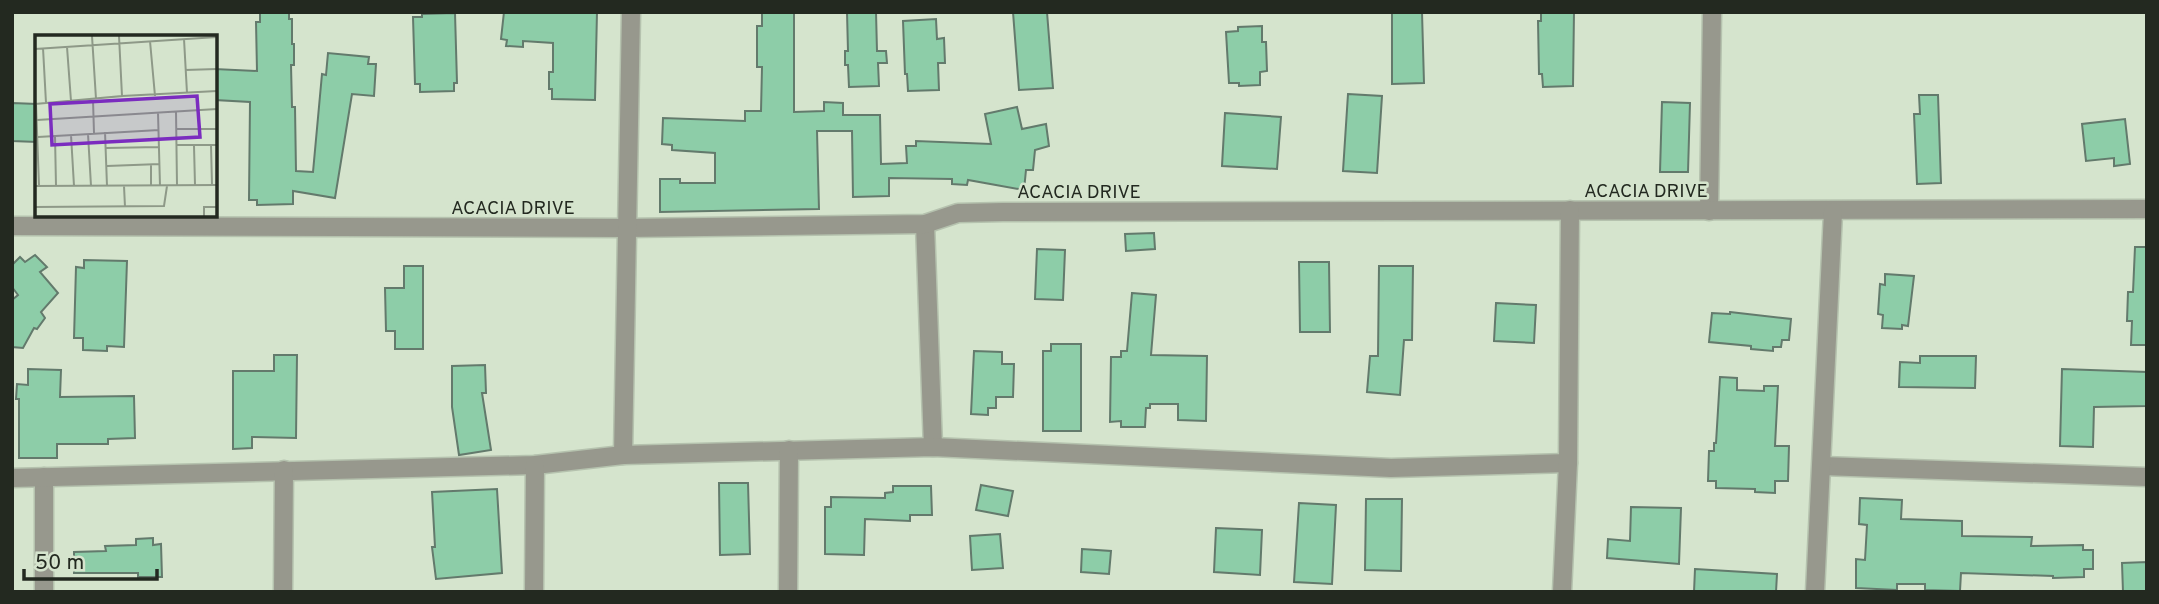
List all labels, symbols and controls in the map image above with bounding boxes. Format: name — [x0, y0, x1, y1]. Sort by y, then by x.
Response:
inset map — [35, 35, 217, 217]
street label: ACACIA DRIVE — [1584, 180, 1708, 204]
street label: ACACIA DRIVE — [1017, 181, 1141, 205]
street label: ACACIA DRIVE — [451, 197, 575, 221]
scale bar — [24, 538, 158, 582]
text: 50 m — [35, 550, 84, 577]

